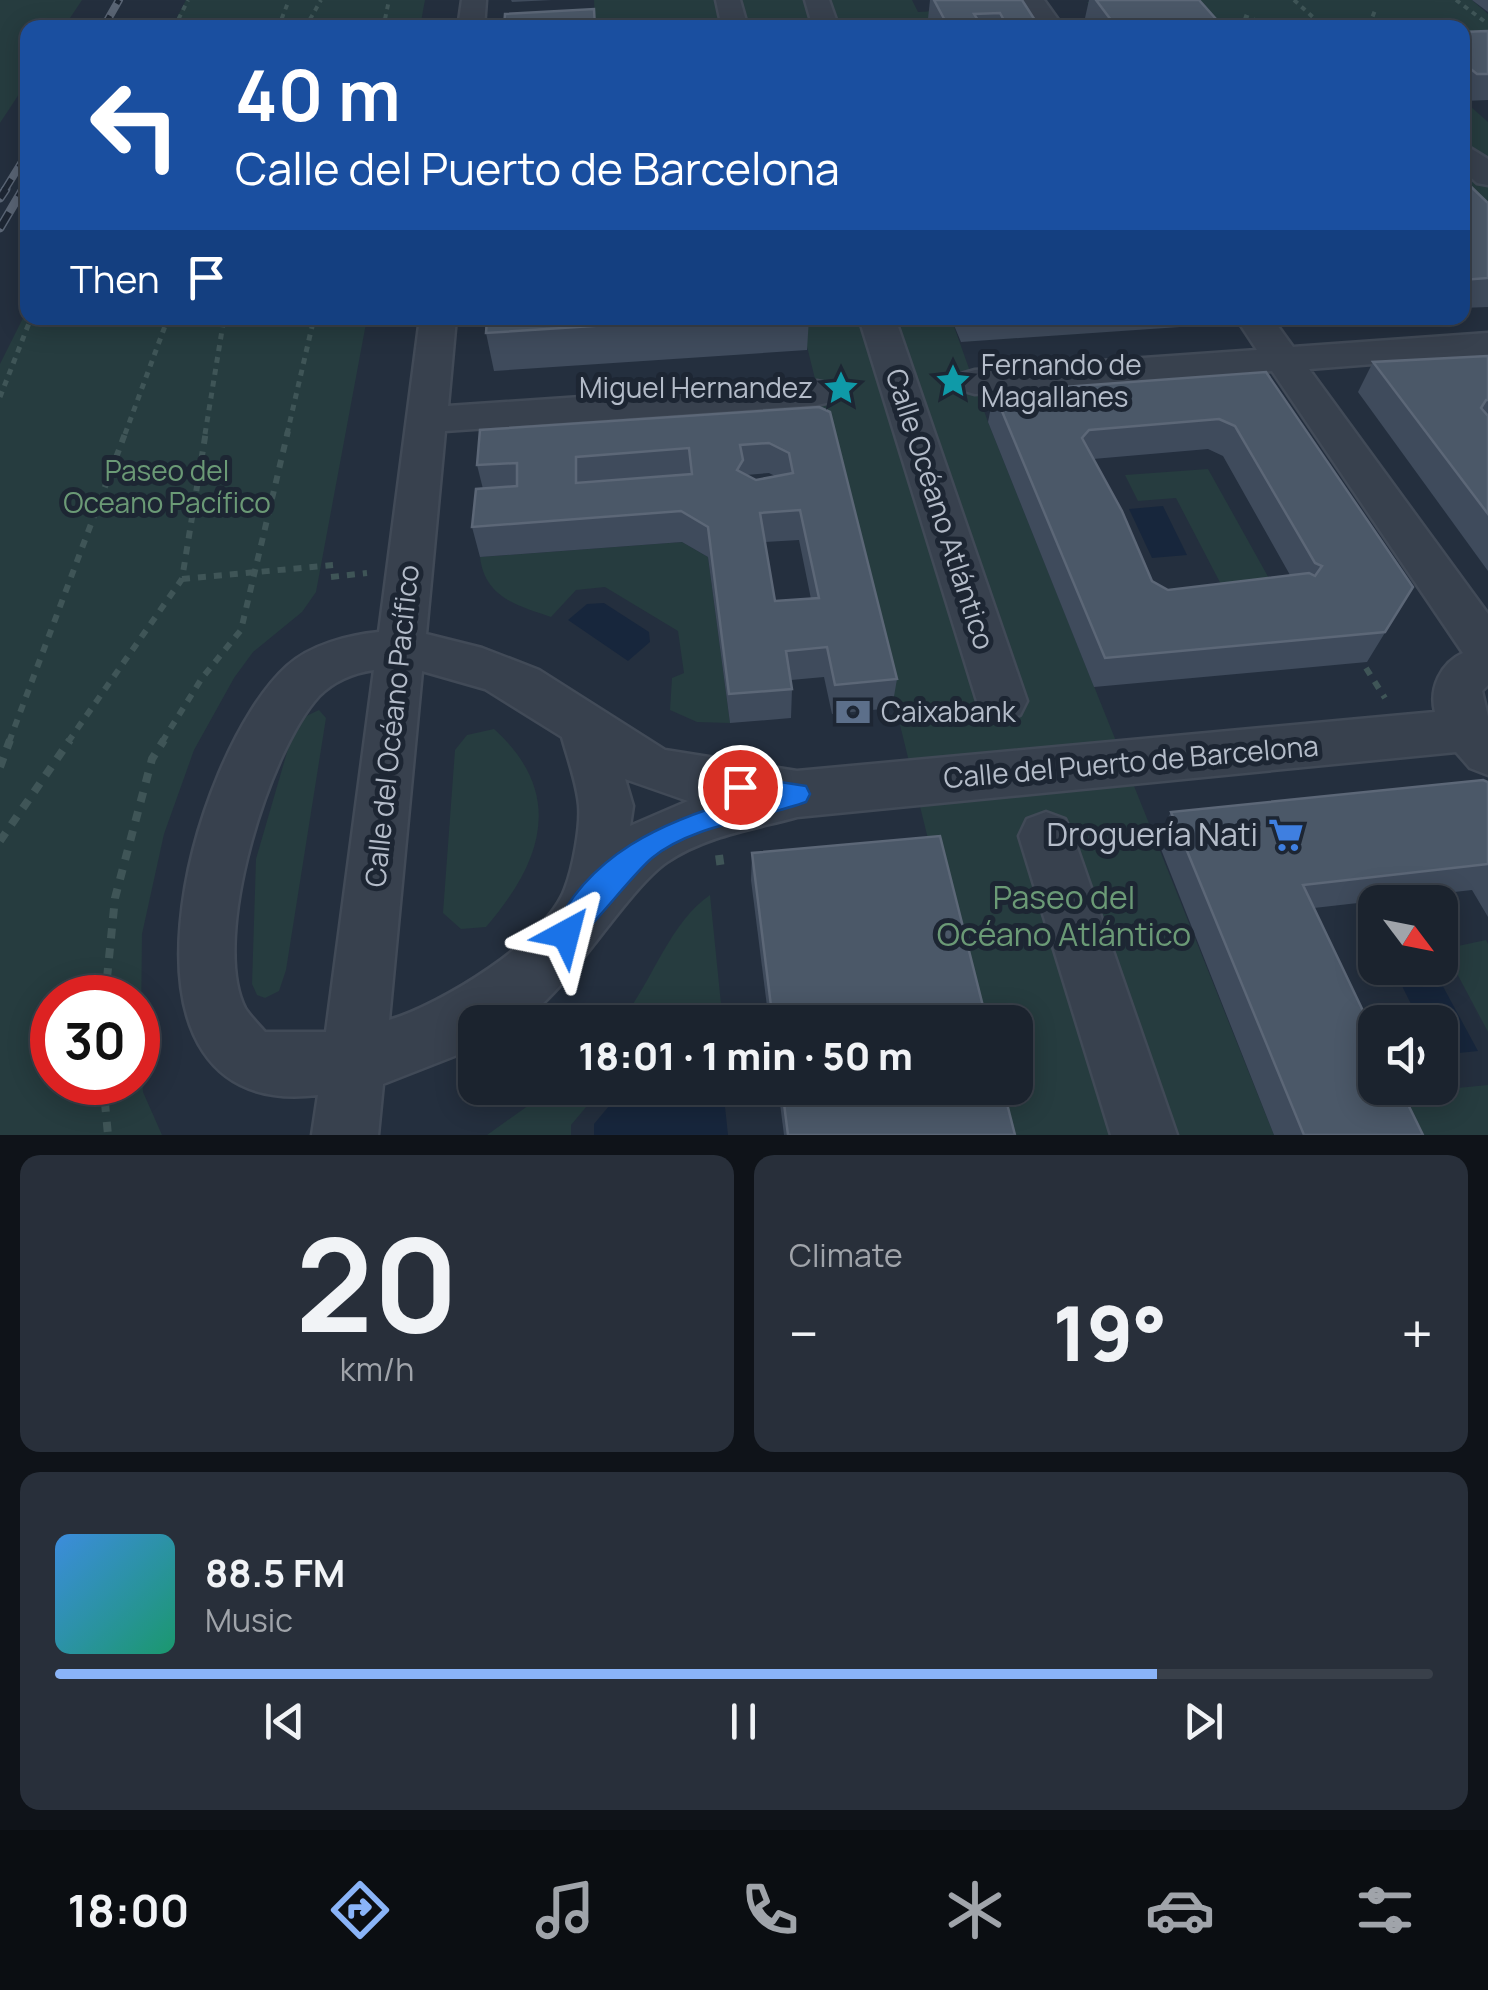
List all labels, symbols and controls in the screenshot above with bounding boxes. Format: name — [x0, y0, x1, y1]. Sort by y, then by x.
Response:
text: 40 m — [235, 46, 401, 142]
icon: left — [70, 60, 200, 190]
text: Calle del Puerto de Barcelona — [235, 137, 840, 199]
icon: arrive — [179, 250, 234, 305]
text: Then — [70, 252, 159, 304]
place label: Fernando de Magallanes — [981, 345, 1142, 415]
place icon: Fernando de Magallanes — [934, 362, 972, 400]
street label: Calle Océano Atlántico — [878, 363, 1004, 654]
place label: Miguel Hernandez — [579, 368, 813, 406]
place icon: Miguel Hernandez — [822, 369, 860, 407]
park label: Paseo del Oceano Pacífico — [63, 451, 271, 521]
street label: Calle del Océano Pacífico — [355, 563, 427, 889]
place label: Caixabank — [881, 692, 1017, 730]
bank icon: Caixabank — [834, 693, 872, 731]
street label: Calle del Puerto de Barcelona — [942, 726, 1320, 796]
pin — [698, 745, 783, 830]
icon: arrive — [713, 760, 768, 815]
place label: Droguería Nati — [1047, 812, 1258, 856]
supermarket icon: Droguería Nati — [1267, 816, 1305, 854]
park label: Paseo del Océano Atlántico — [937, 875, 1191, 956]
position arrow — [514, 882, 618, 986]
north arrow — [1358, 885, 1458, 985]
map controls — [1358, 885, 1458, 1105]
speed limit sign: 30 — [30, 975, 160, 1105]
button: sound — [1358, 1005, 1458, 1105]
text: 18:01 · 1 min · 50 m — [578, 1029, 913, 1081]
text: 20 — [296, 1193, 458, 1371]
text: Climate — [789, 1233, 903, 1277]
text: 19° — [1053, 1281, 1167, 1384]
text: − — [789, 1295, 819, 1371]
text: + — [1401, 1295, 1433, 1371]
text: km/h — [340, 1347, 414, 1391]
text: 88.5 FM — [205, 1546, 345, 1598]
text: Music — [205, 1598, 293, 1642]
icon: previous — [257, 1694, 312, 1749]
icon: pause — [716, 1694, 771, 1749]
icon: next — [1176, 1694, 1231, 1749]
icon: directions — [325, 1875, 395, 1945]
icon: music — [530, 1875, 600, 1945]
icon: phone — [735, 1875, 805, 1945]
icon: climate — [940, 1875, 1010, 1945]
icon: car — [1145, 1875, 1215, 1945]
icon: filters — [1350, 1875, 1420, 1945]
text: 18:00 — [68, 1879, 189, 1941]

